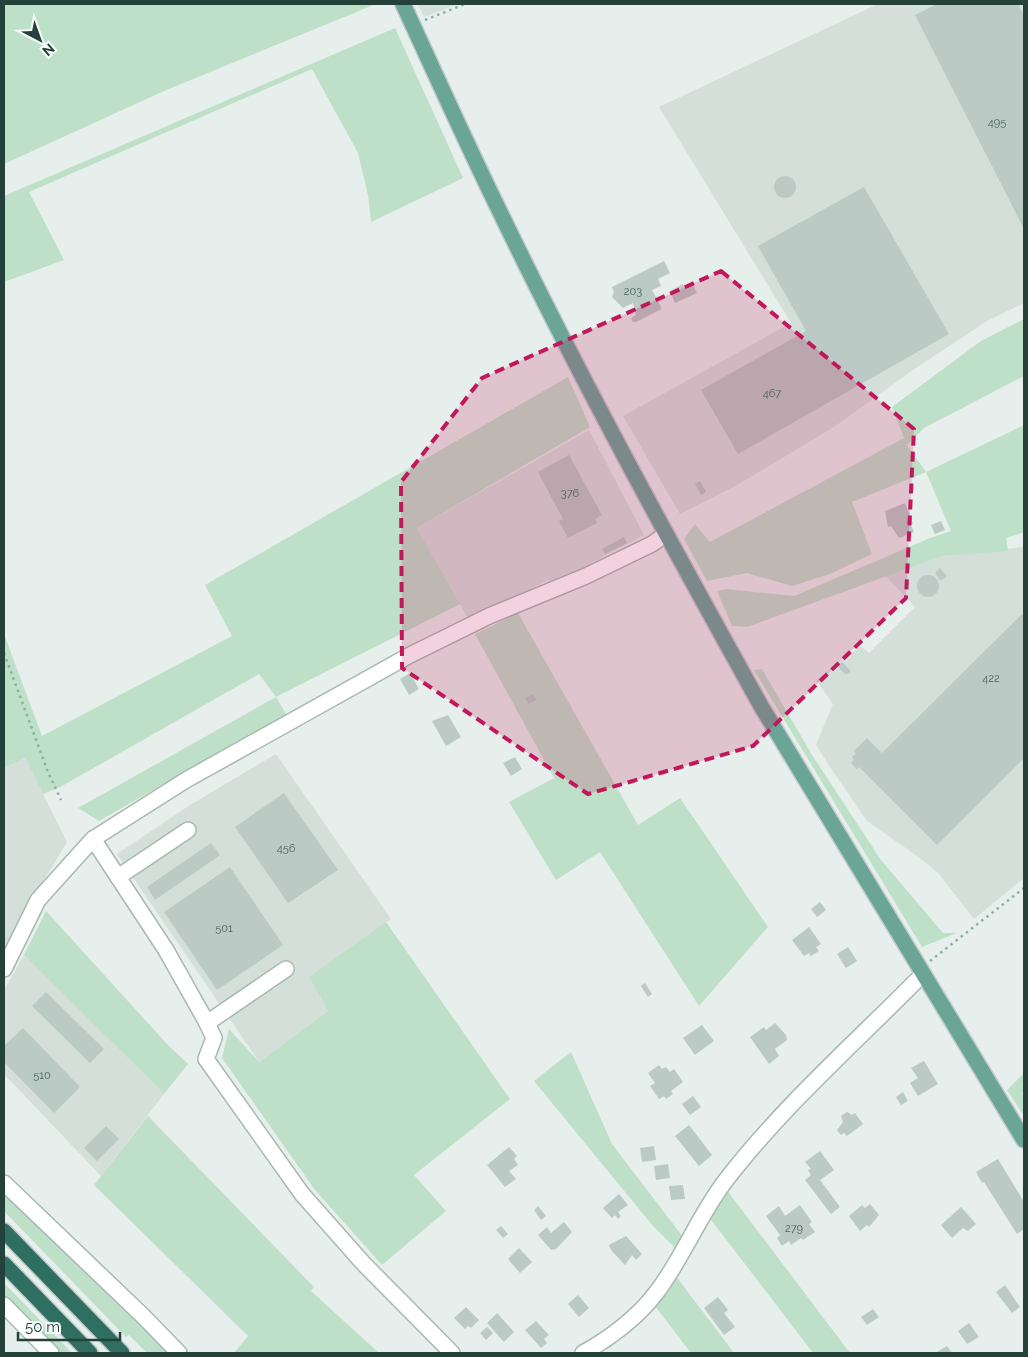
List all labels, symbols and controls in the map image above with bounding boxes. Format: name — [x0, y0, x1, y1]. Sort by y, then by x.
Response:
north arrow — [15, 15, 65, 65]
text: N — [39, 40, 58, 59]
house number: 495 — [988, 116, 1006, 129]
house number: 203 — [624, 285, 642, 298]
house number: 467 — [763, 387, 781, 400]
house number: 376 — [561, 487, 580, 500]
house number: 422 — [982, 672, 1000, 685]
house number: 456 — [277, 842, 296, 855]
house number: 501 — [215, 922, 233, 935]
house number: 510 — [33, 1069, 51, 1082]
house number: 279 — [785, 1222, 803, 1235]
scale bar — [18, 1310, 120, 1342]
text: 50 m — [25, 1318, 60, 1336]

